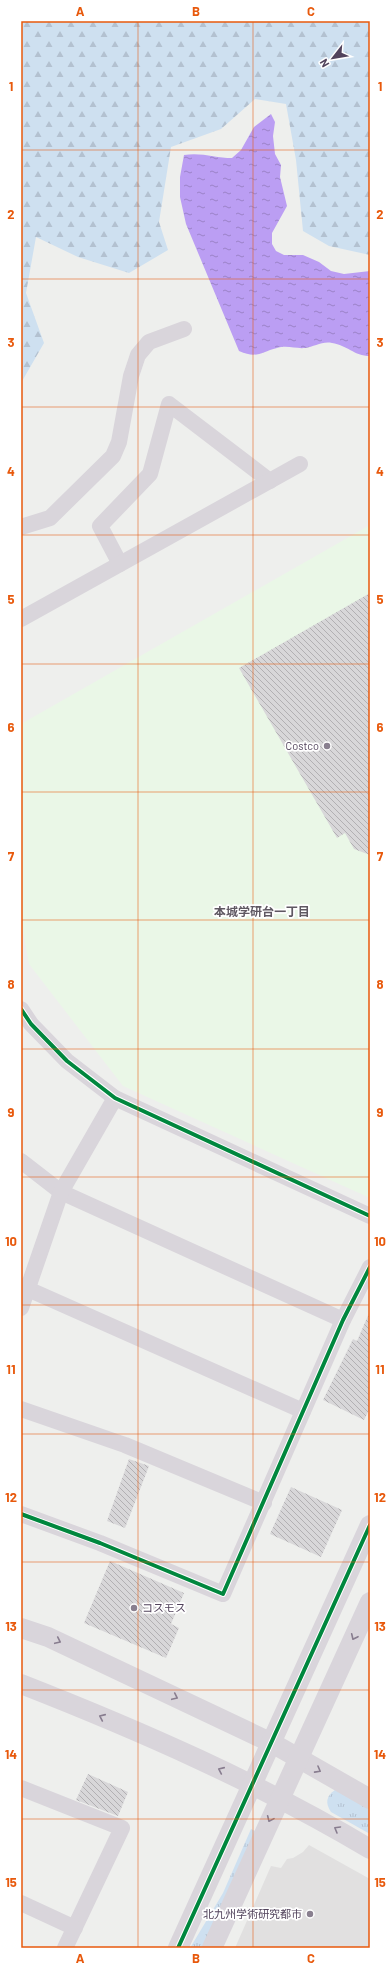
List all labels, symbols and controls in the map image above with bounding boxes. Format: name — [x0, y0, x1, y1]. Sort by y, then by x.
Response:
text: A — [76, 3, 85, 19]
text: B — [192, 3, 200, 19]
text: C — [307, 3, 315, 19]
north arrow — [313, 38, 353, 78]
text: N — [317, 57, 331, 70]
text: 1 — [9, 78, 13, 94]
text: 1 — [378, 78, 382, 94]
text: 2 — [7, 206, 15, 222]
text: 2 — [376, 206, 384, 222]
text: 3 — [7, 334, 15, 350]
text: 3 — [376, 334, 384, 350]
text: 4 — [7, 463, 15, 479]
text: 4 — [376, 463, 384, 479]
text: 5 — [7, 591, 15, 607]
text: 5 — [376, 591, 384, 607]
text: 6 — [8, 719, 15, 735]
text: 6 — [377, 719, 384, 735]
place label: Costco — [286, 739, 319, 752]
marker: Costco — [322, 741, 332, 751]
text: 7 — [8, 848, 15, 864]
text: 7 — [377, 848, 384, 864]
district label: 本城学研台一丁目 — [214, 904, 310, 918]
text: 8 — [7, 976, 15, 992]
text: 8 — [376, 976, 384, 992]
text: 9 — [8, 1104, 15, 1120]
text: 9 — [377, 1104, 384, 1120]
text: 10 — [5, 1233, 17, 1249]
text: 10 — [374, 1233, 386, 1249]
text: 11 — [6, 1361, 16, 1377]
text: 11 — [375, 1361, 385, 1377]
text: 12 — [5, 1489, 17, 1505]
text: 12 — [374, 1489, 386, 1505]
place label: コスモス — [142, 1601, 186, 1614]
marker: コスモス — [129, 1603, 139, 1613]
text: 13 — [5, 1618, 17, 1634]
text: 13 — [374, 1618, 386, 1634]
one-way arrow — [351, 1633, 359, 1641]
one-way arrow — [53, 1636, 61, 1644]
one-way arrow — [171, 1692, 178, 1700]
one-way arrow — [99, 1714, 107, 1722]
text: 14 — [5, 1746, 17, 1762]
text: 14 — [374, 1746, 386, 1762]
one-way arrow — [314, 1765, 321, 1772]
one-way arrow — [218, 1766, 225, 1774]
one-way arrow — [267, 1815, 275, 1823]
one-way arrow — [333, 1826, 341, 1833]
text: 15 — [5, 1874, 17, 1890]
text: 15 — [374, 1874, 386, 1890]
place label: 北九州学術研究都市 — [203, 1907, 302, 1920]
marker: 北九州学術研究都市 — [305, 1909, 315, 1919]
text: A — [76, 1950, 85, 1966]
text: B — [192, 1950, 200, 1966]
text: C — [307, 1950, 315, 1966]

